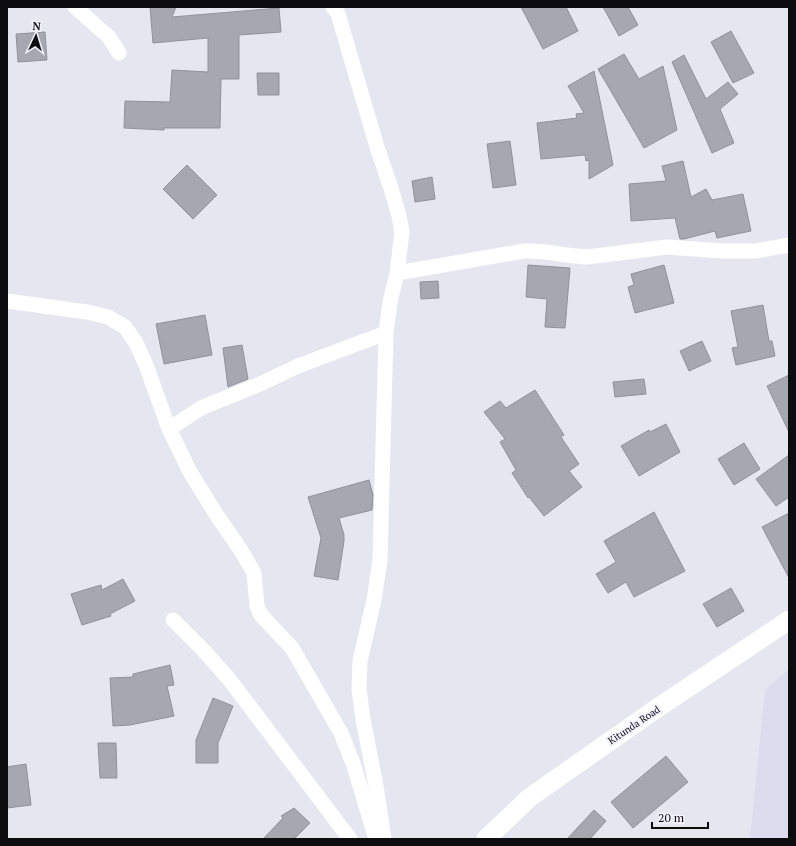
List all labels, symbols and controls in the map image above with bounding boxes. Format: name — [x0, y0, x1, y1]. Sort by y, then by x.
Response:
north arrow — [16, 16, 56, 56]
text: N — [32, 19, 42, 33]
street label: Kitunda Road — [605, 703, 663, 747]
scale bar — [652, 804, 708, 830]
text: 20 m — [658, 810, 685, 825]

